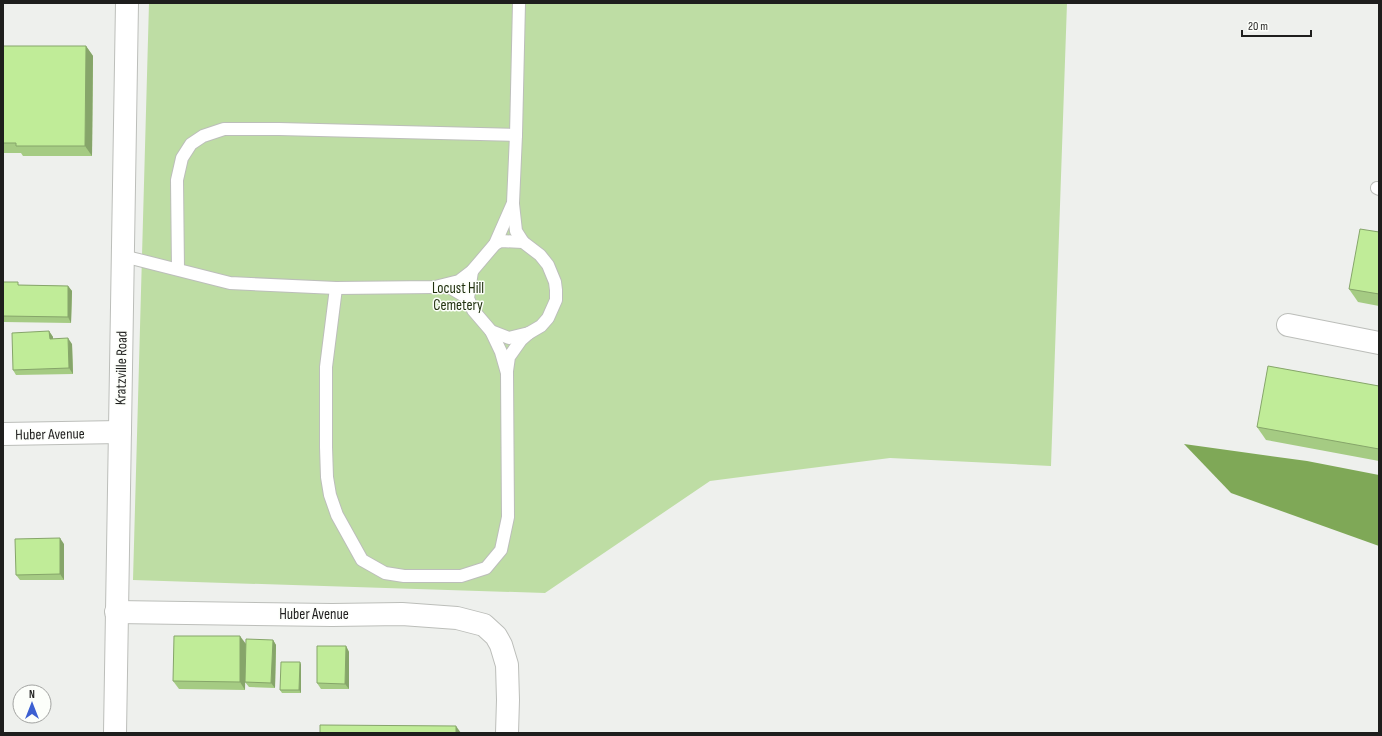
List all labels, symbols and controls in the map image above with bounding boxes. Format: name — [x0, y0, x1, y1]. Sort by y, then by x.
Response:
scale bar — [1242, 12, 1311, 38]
text: 20 m — [1248, 19, 1268, 34]
park label: Locust Hill Cemetery — [432, 279, 484, 315]
street label: Kratzville Road — [111, 331, 132, 405]
street label: Huber Avenue — [15, 424, 85, 445]
street label: Huber Avenue — [279, 605, 349, 624]
north arrow — [12, 684, 52, 724]
text: N — [29, 688, 35, 701]

